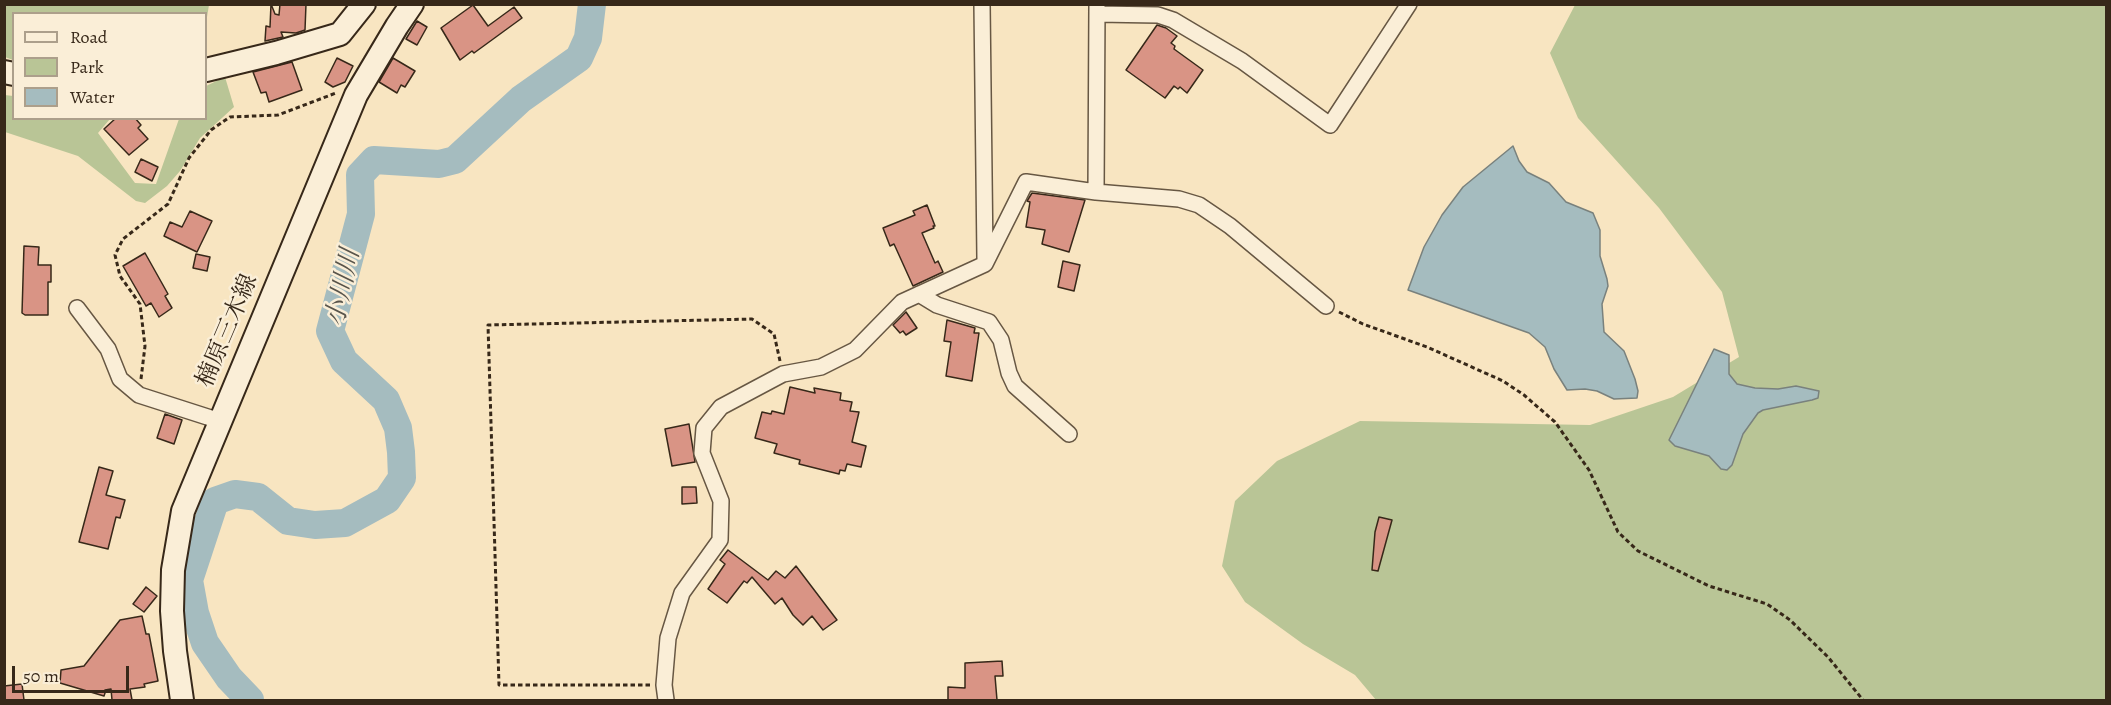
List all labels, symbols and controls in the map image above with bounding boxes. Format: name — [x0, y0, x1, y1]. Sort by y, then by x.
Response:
legend — [12, 12, 207, 120]
text: Road — [70, 25, 107, 49]
text: Park — [70, 55, 104, 79]
text: Water — [70, 85, 115, 109]
water label: 小川川 — [321, 247, 367, 329]
street label: 楠原三木線 — [191, 270, 265, 392]
scale bar — [15, 654, 132, 692]
text: 50 m — [23, 664, 59, 688]

